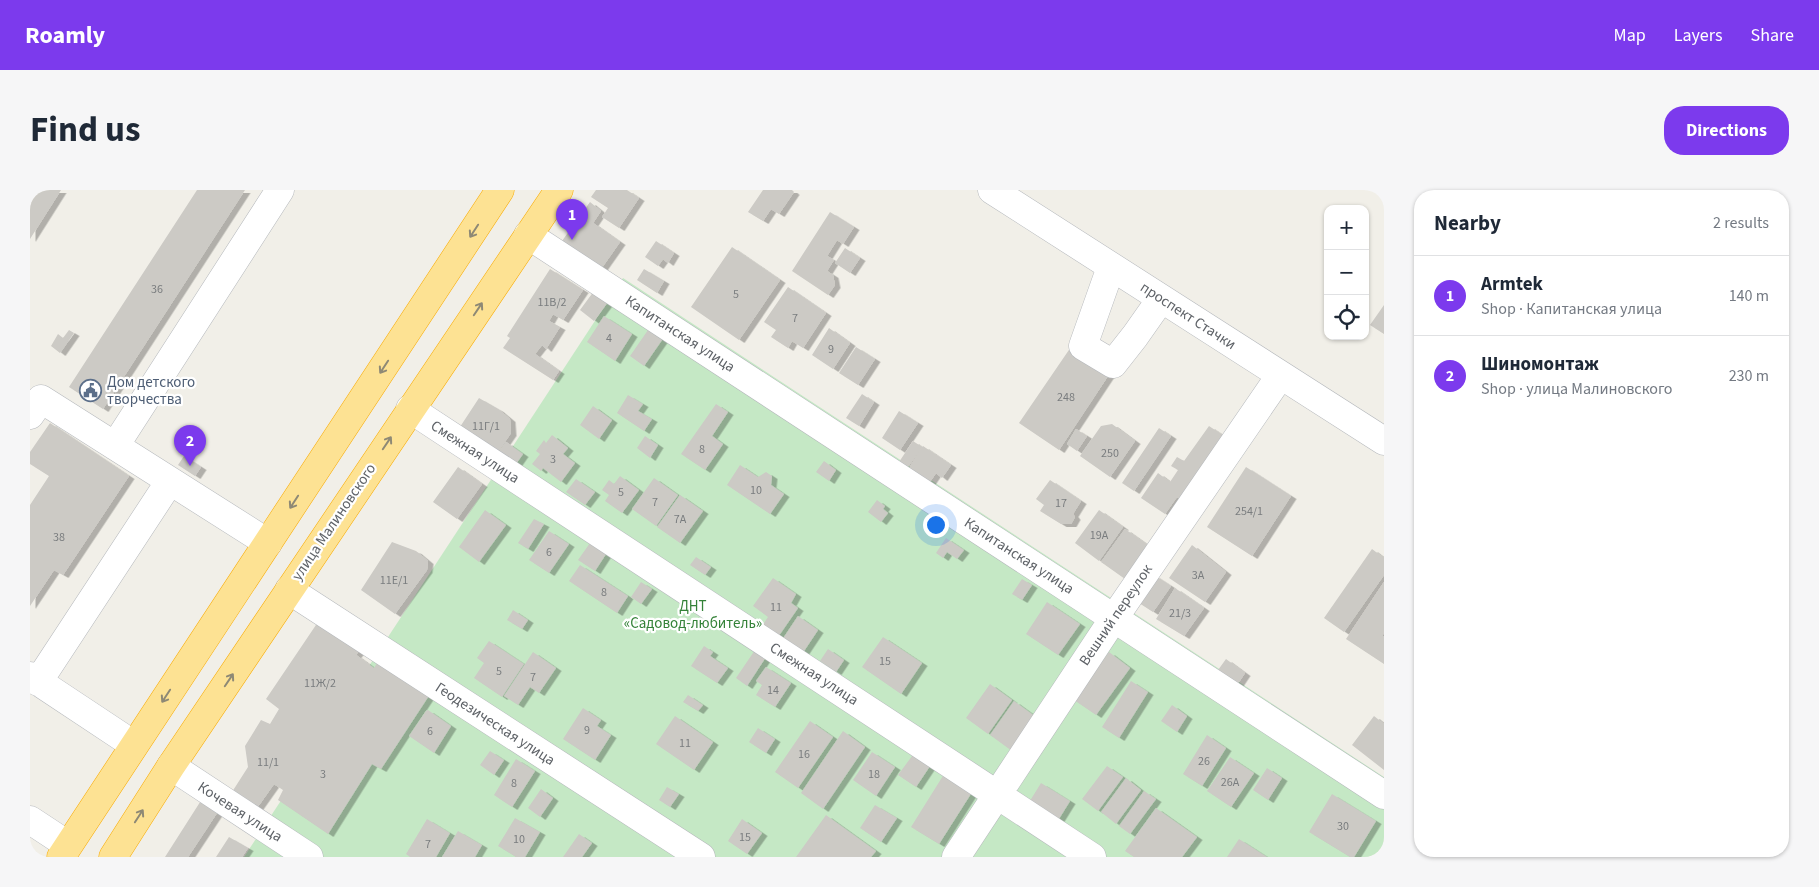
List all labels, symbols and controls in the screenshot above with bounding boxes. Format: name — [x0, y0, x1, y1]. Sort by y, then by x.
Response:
text: Roamly — [25, 18, 105, 53]
text: Map — [1614, 23, 1646, 48]
text: Layers — [1674, 23, 1723, 48]
text: Share — [1751, 23, 1794, 48]
text: Find us — [30, 105, 140, 155]
button: Directions — [1664, 106, 1789, 155]
pin: 1 — [556, 199, 588, 240]
map controls — [1324, 205, 1369, 340]
button: + — [1324, 205, 1369, 250]
text: Nearby — [1434, 208, 1501, 238]
text: 2 results — [1713, 212, 1769, 234]
one-way arrow — [469, 224, 479, 238]
button: − — [1324, 250, 1369, 295]
text: Armtek — [1481, 271, 1543, 298]
street label: проспект Стачки — [1136, 277, 1240, 355]
house number: 36 — [151, 281, 163, 298]
text: 1 — [1446, 285, 1454, 307]
text: 140 m — [1729, 285, 1769, 307]
house number: 5 — [733, 286, 739, 303]
street label: Капитанская улица — [621, 291, 739, 377]
house number: 11В/2 — [537, 294, 567, 311]
button: locate — [1324, 295, 1369, 340]
text: Shop · Капитанская улица — [1481, 298, 1662, 320]
one-way arrow — [473, 302, 483, 316]
house number: 7 — [792, 310, 798, 327]
house number: 4 — [606, 330, 612, 347]
house number: 9 — [828, 341, 834, 358]
text: Шиномонтаж — [1481, 351, 1599, 378]
one-way arrow — [379, 359, 389, 373]
text: 2 — [1446, 365, 1454, 387]
text: 230 m — [1729, 365, 1769, 387]
place label: Дом детского творчества — [107, 372, 195, 410]
text: Shop · улица Малиновского — [1481, 378, 1673, 400]
public building icon: Дом детского творчества — [79, 379, 103, 403]
house number: 248 — [1057, 389, 1075, 406]
street label: Смежная улица — [427, 415, 523, 489]
house number: 11Г/1 — [472, 418, 500, 435]
pin: 2 — [174, 425, 206, 466]
one-way arrow — [382, 437, 392, 451]
house number: 8 — [699, 441, 705, 458]
house number: 250 — [1101, 445, 1119, 462]
house number: 3 — [550, 451, 556, 468]
street label: улица Малиновского — [287, 459, 381, 585]
house number: 10 — [750, 482, 762, 499]
house number: 5 — [618, 484, 624, 501]
house number: 7 — [652, 494, 658, 511]
one-way arrow — [289, 495, 299, 509]
house number: 17 — [1055, 495, 1067, 512]
house number: 254/1 — [1235, 503, 1263, 520]
house number: 7А — [674, 511, 687, 528]
your location — [923, 512, 949, 538]
street label: Капитанская улица — [960, 513, 1078, 599]
house number: 19А — [1090, 527, 1109, 544]
house number: 38 — [53, 529, 65, 546]
house number: 6 — [546, 544, 552, 561]
street label: Вешний переулок — [1074, 560, 1158, 670]
house number: 3А — [1192, 567, 1205, 584]
house number: 11Е/1 — [380, 572, 408, 589]
house number: 8 — [601, 584, 607, 601]
park label: ДНТ «Садовод-любитель» — [624, 596, 762, 634]
house number: 11 — [770, 599, 782, 616]
house number: 21/3 — [1169, 605, 1191, 622]
street label: Смежная улица — [766, 637, 862, 711]
house number: 15 — [879, 653, 891, 670]
house number: 5 — [496, 663, 502, 680]
house number: 7 — [530, 669, 536, 686]
one-way arrow — [223, 673, 234, 687]
house number: 11Ж/2 — [304, 675, 336, 692]
street label: Геодезическая улица — [431, 677, 559, 771]
house number: 14 — [767, 682, 779, 699]
one-way arrow — [161, 689, 171, 703]
house number: 9 — [584, 722, 590, 739]
house number: 6 — [427, 723, 433, 740]
house number: 11 — [679, 735, 691, 752]
house number: 16 — [798, 746, 810, 763]
house number: 26 — [1198, 753, 1210, 770]
house number: 11/1 — [257, 754, 279, 771]
house number: 3 — [320, 766, 326, 783]
house number: 18 — [868, 766, 880, 783]
house number: 26А — [1221, 774, 1240, 791]
house number: 8 — [511, 775, 517, 792]
street label: Кочевая улица — [194, 777, 286, 847]
one-way arrow — [134, 809, 145, 823]
house number: 30 — [1337, 818, 1349, 835]
house number: 15 — [739, 829, 751, 846]
house number: 10 — [513, 831, 525, 848]
house number: 7 — [425, 836, 431, 853]

